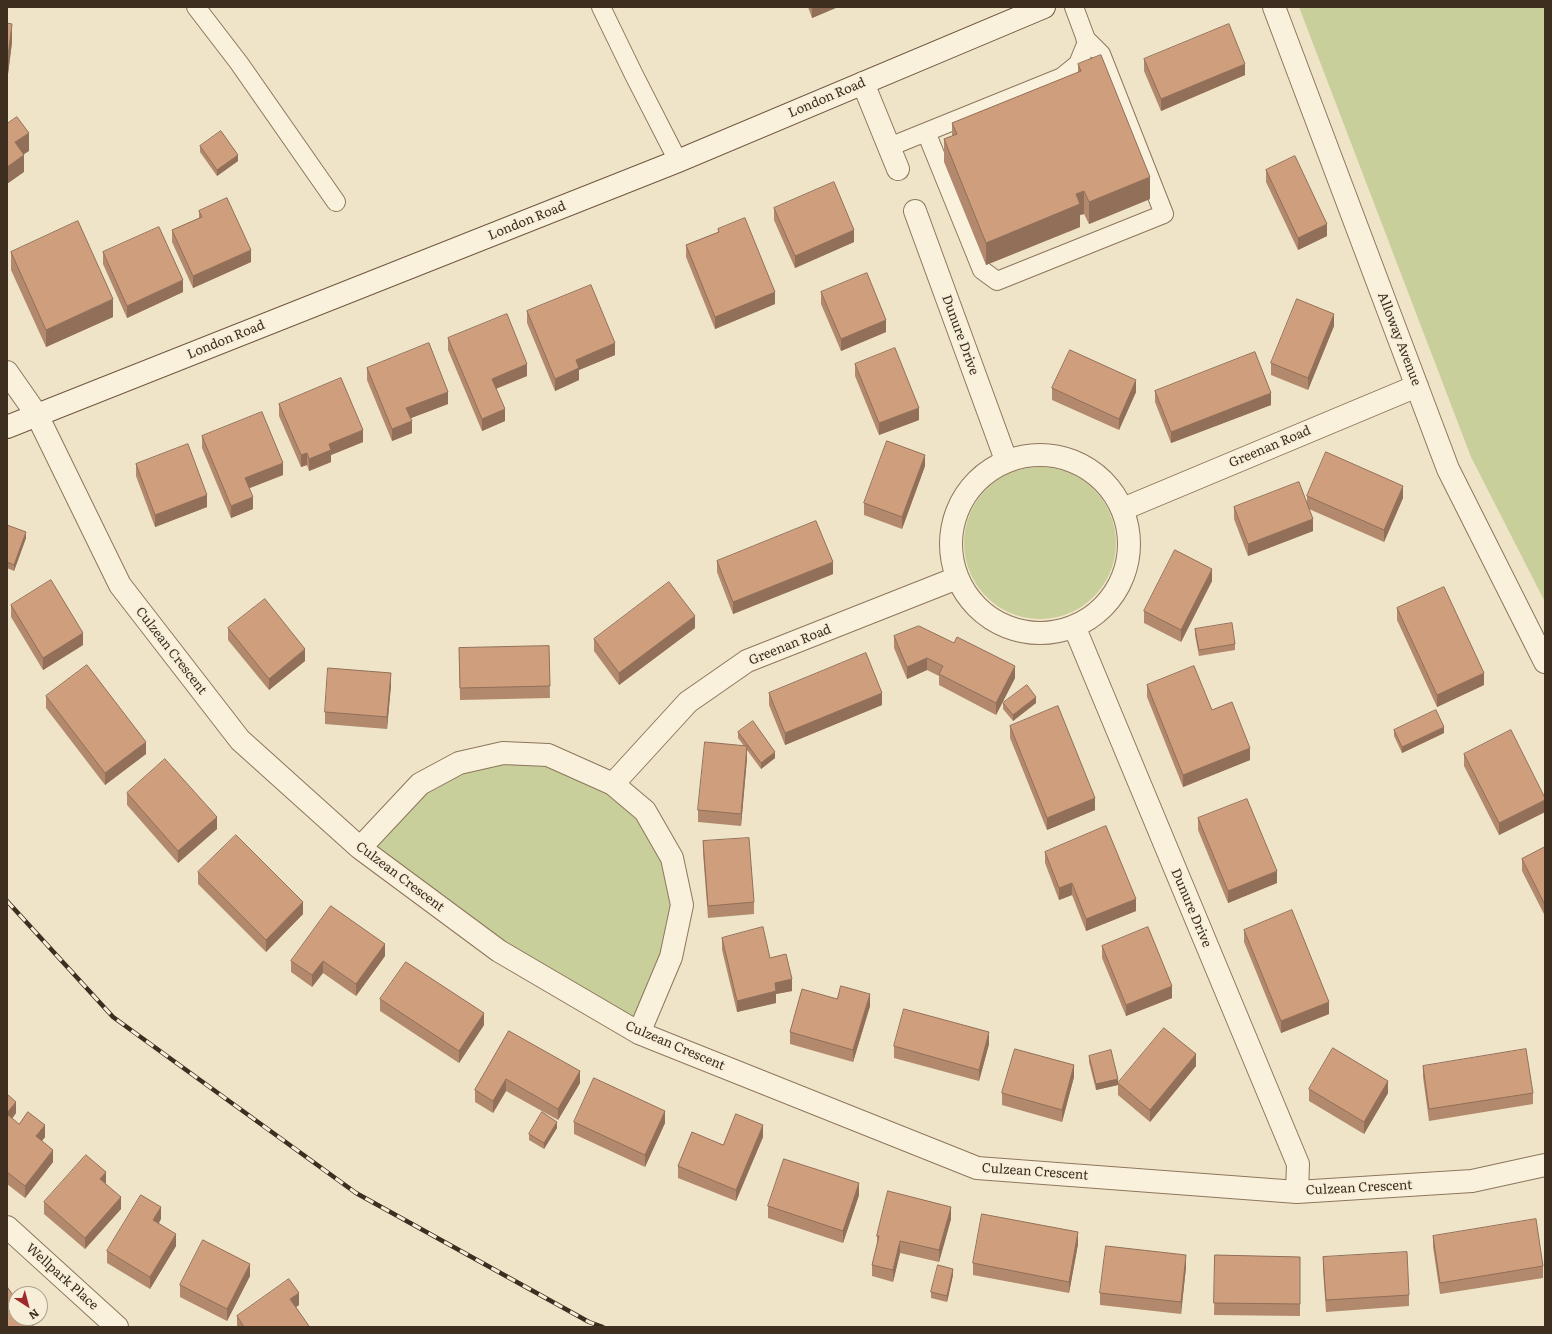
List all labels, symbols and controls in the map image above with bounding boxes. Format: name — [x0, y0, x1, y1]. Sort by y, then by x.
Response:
street label: London Road — [786, 75, 868, 121]
street label: London Road — [486, 198, 568, 244]
street label: Alloway Avenue — [1374, 290, 1424, 388]
street label: Dunure Drive — [938, 293, 982, 377]
street label: London Road — [185, 317, 267, 363]
street label: Greenan Road — [1227, 423, 1313, 471]
street label: Culzean Crescent — [132, 604, 210, 698]
street label: Greenan Road — [747, 621, 833, 669]
street label: Culzean Crescent — [353, 839, 447, 915]
street label: Dunure Drive — [1167, 866, 1215, 950]
street label: Culzean Crescent — [623, 1018, 727, 1074]
street label: Culzean Crescent — [981, 1160, 1089, 1184]
street label: Culzean Crescent — [1305, 1177, 1413, 1199]
street label: Wellpark Place — [23, 1240, 101, 1314]
north arrow — [8, 1286, 48, 1326]
text: N — [26, 1306, 43, 1324]

